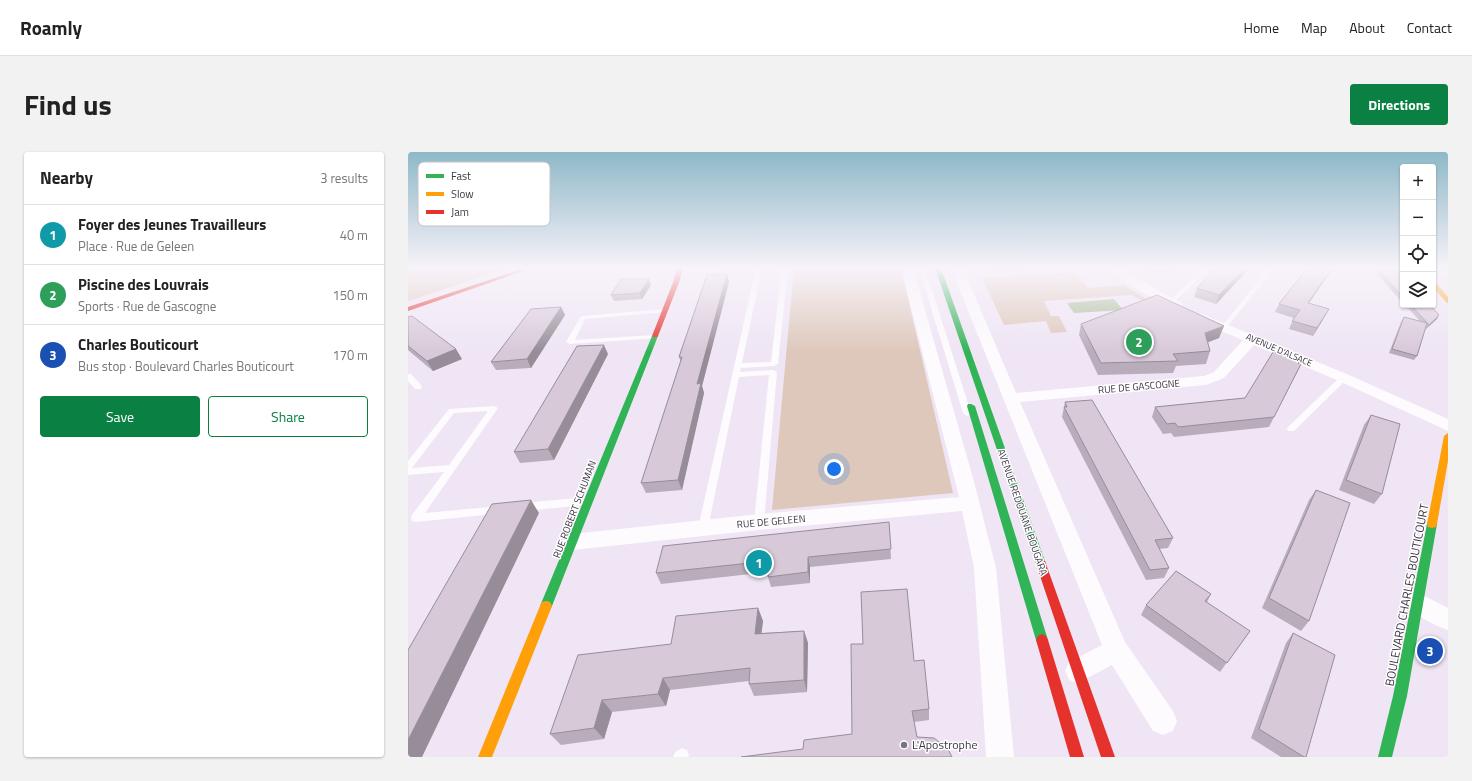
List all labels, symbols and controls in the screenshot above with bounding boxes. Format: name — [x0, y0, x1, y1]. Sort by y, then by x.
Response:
text: Roamly — [20, 13, 82, 42]
text: Home — [1244, 17, 1279, 38]
text: Map — [1301, 17, 1327, 38]
text: About — [1349, 17, 1385, 38]
text: Contact — [1407, 17, 1452, 38]
text: Find us — [24, 83, 112, 126]
button: Directions — [1350, 84, 1448, 125]
legend — [418, 162, 550, 226]
map controls — [1400, 164, 1436, 308]
button: + — [1400, 164, 1436, 200]
text: Nearby — [40, 165, 93, 191]
text: 3 results — [320, 168, 368, 188]
text: Fast — [451, 168, 471, 184]
text: Slow — [451, 186, 474, 202]
button: − — [1400, 200, 1436, 236]
text: Jam — [451, 204, 469, 220]
text: Foyer des Jeunes Travailleurs — [78, 213, 266, 236]
text: 1 — [49, 225, 57, 245]
text: 40 m — [340, 225, 368, 245]
text: Place · Rue de Geleen — [78, 236, 194, 256]
button: locate — [1400, 236, 1436, 272]
button: layers — [1400, 272, 1436, 308]
text: Piscine des Louvrais — [78, 273, 209, 296]
text: 2 — [49, 285, 57, 305]
text: 150 m — [332, 285, 368, 305]
text: Sports · Rue de Gascogne — [78, 296, 216, 316]
pin: 2 — [1126, 327, 1152, 357]
street label: AVENUE D'ALSACE — [1244, 330, 1314, 369]
text: Charles Bouticourt — [78, 333, 198, 356]
text: 3 — [49, 345, 57, 365]
text: 170 m — [332, 345, 368, 365]
text: Bus stop · Boulevard Charles Bouticourt — [78, 356, 294, 376]
street label: RUE DE GASCOGNE — [1097, 375, 1181, 398]
button: Save — [40, 396, 200, 437]
button: Share — [208, 396, 368, 437]
street label: AVENUE REDOUANE BOUGARA — [994, 447, 1051, 577]
street label: RUE ROBERT SCHUMAN — [549, 458, 600, 560]
your location — [824, 459, 844, 479]
street label: BOULEVARD CHARLES BOUTICOURT — [1379, 501, 1434, 688]
street label: RUE DE GELEEN — [736, 511, 806, 532]
pin: 1 — [746, 548, 772, 578]
pin: 3 — [1417, 636, 1443, 666]
place label: L'Apostrophe — [912, 735, 977, 754]
marker: L'Apostrophe — [899, 740, 909, 750]

